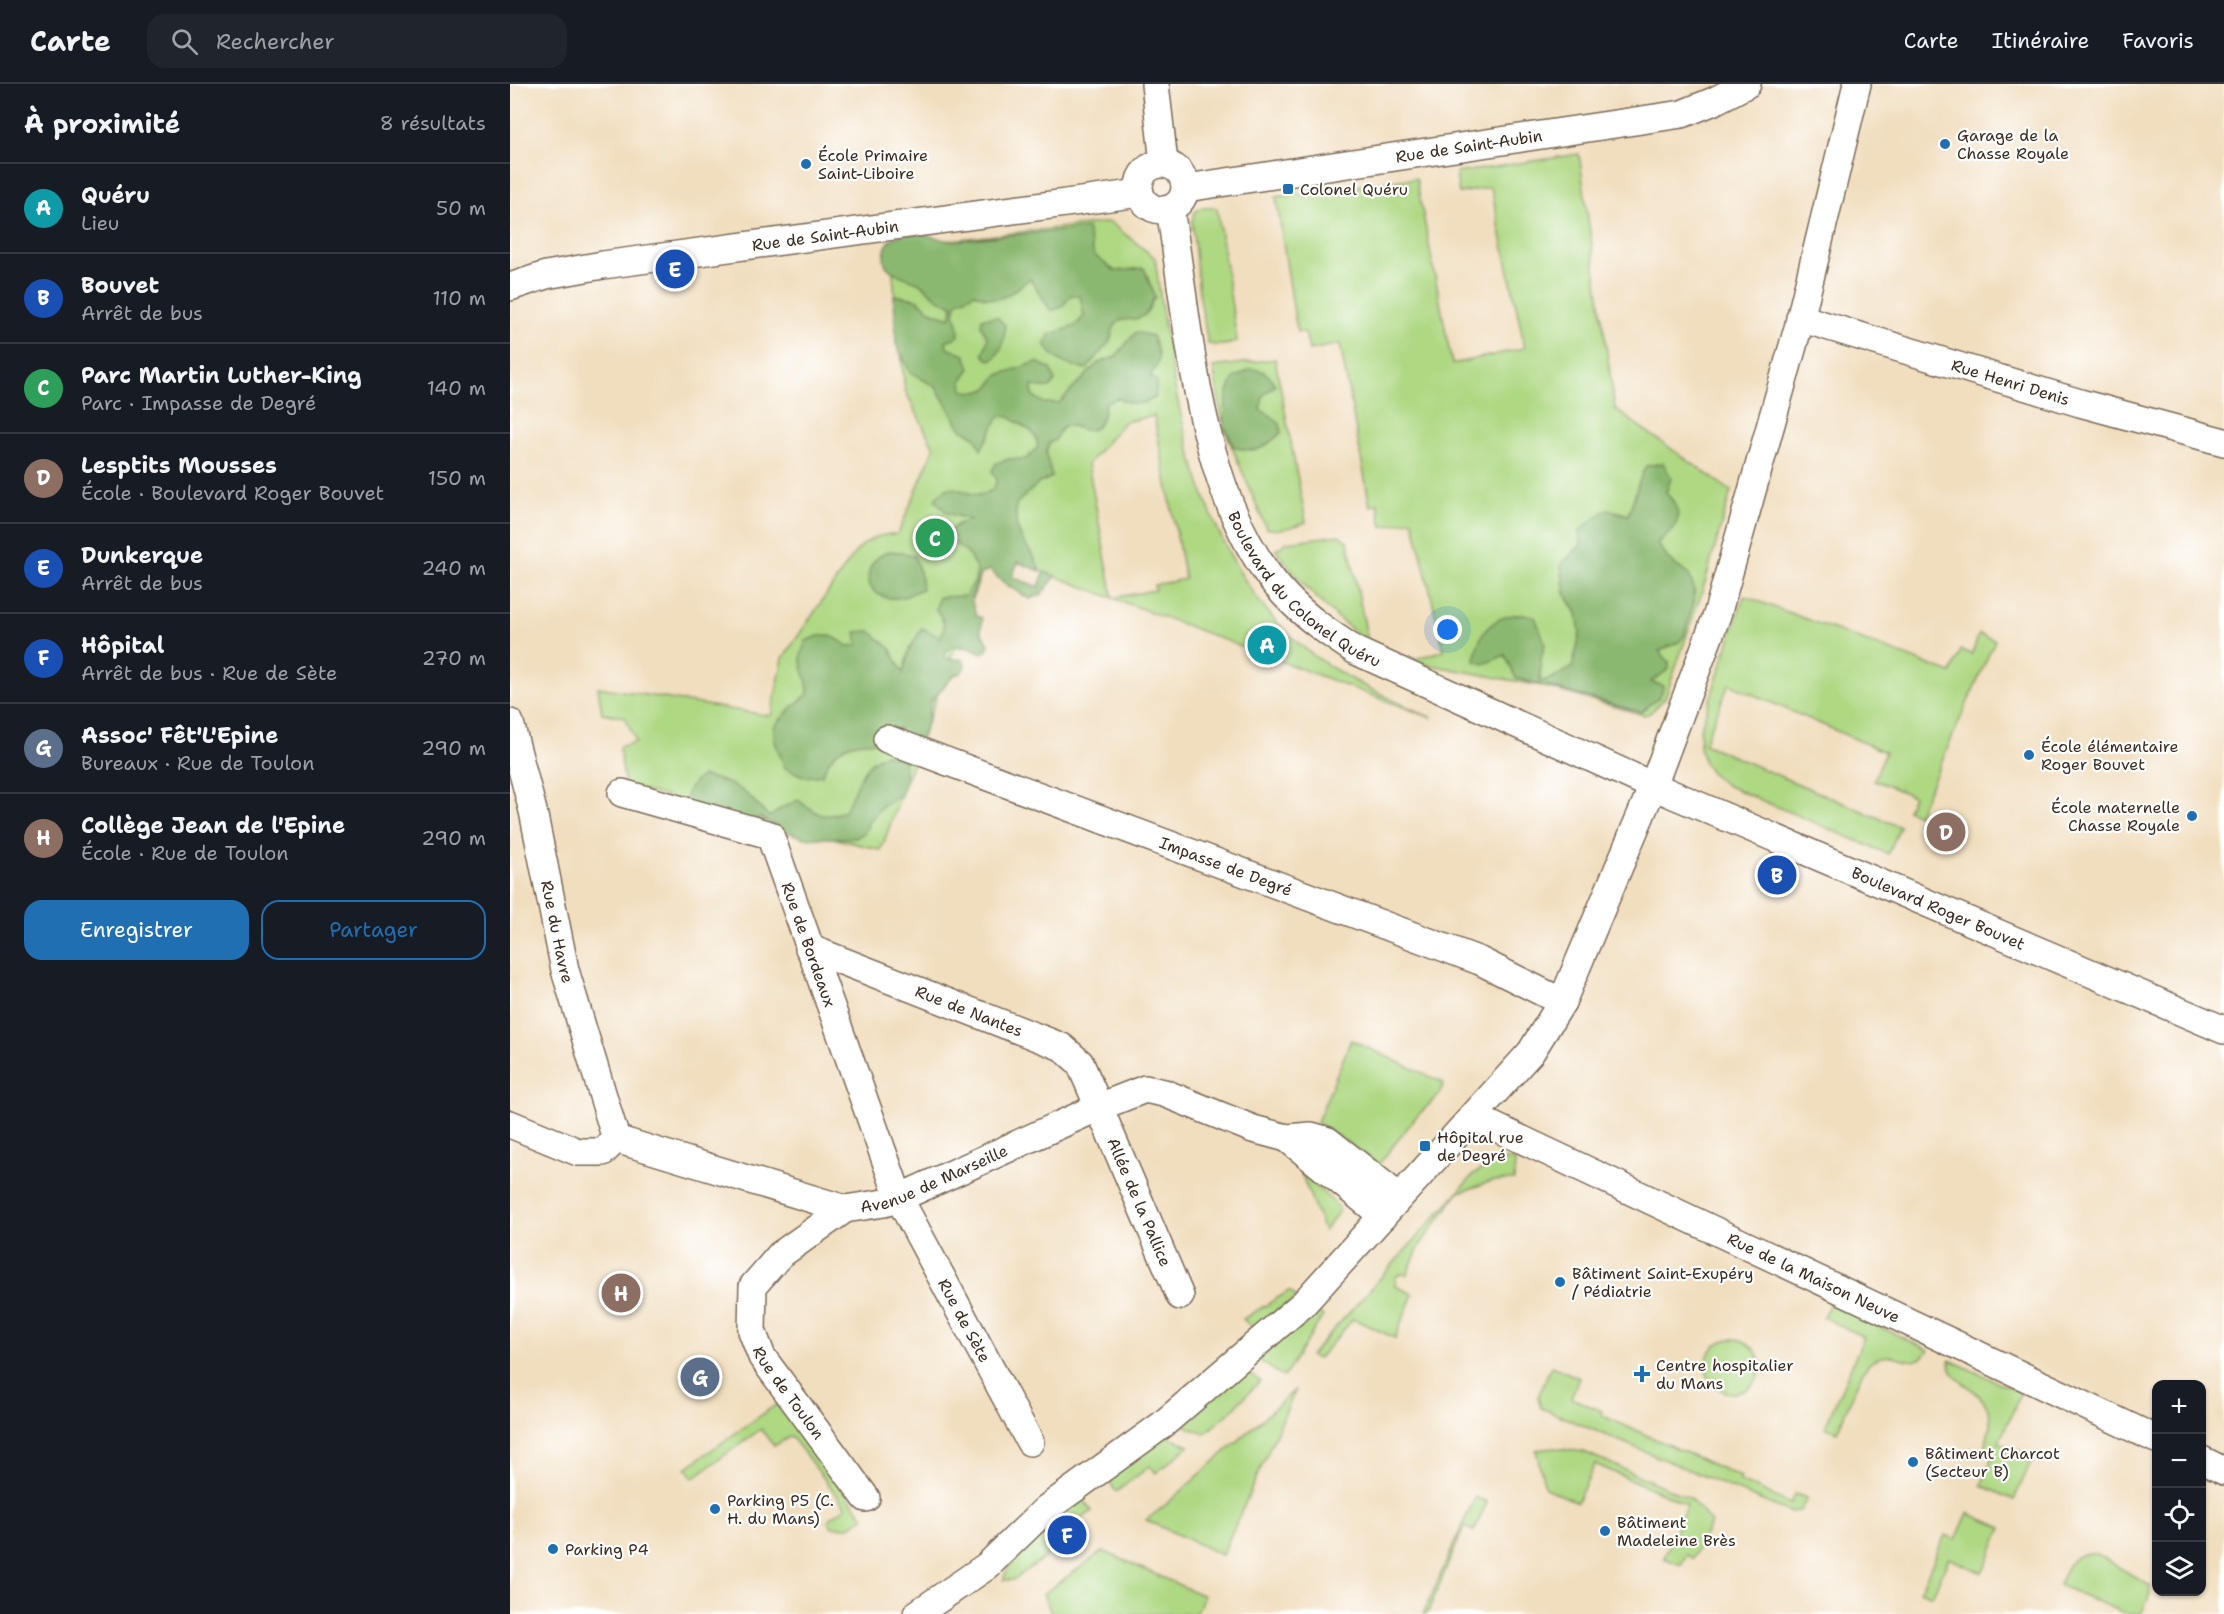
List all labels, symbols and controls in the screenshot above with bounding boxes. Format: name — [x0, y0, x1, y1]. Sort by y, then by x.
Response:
search box — [147, 14, 567, 68]
text: Carte — [30, 22, 111, 60]
icon: search — [168, 25, 201, 58]
text: Rechercher — [216, 27, 335, 56]
text: Carte — [1904, 27, 1959, 55]
text: Itinéraire — [1992, 27, 2089, 55]
text: Favoris — [2122, 27, 2194, 55]
text: À proximité — [24, 106, 180, 141]
text: 8 résultats — [380, 110, 486, 136]
street label: Rue de Saint-Aubin — [1394, 125, 1544, 168]
place label: Garage de la Chasse Royale — [1957, 125, 2069, 164]
marker: Garage de la Chasse Royale — [1938, 137, 1952, 151]
place label: École Primaire Saint-Liboire — [818, 145, 928, 184]
marker: École Primaire Saint-Liboire — [799, 157, 813, 171]
place label: Colonel Quéru — [1300, 179, 1408, 200]
text: Quéru — [81, 181, 150, 210]
marker: Colonel Quéru — [1281, 182, 1295, 196]
text: A — [36, 195, 51, 221]
text: 50 m — [436, 195, 486, 221]
text: Lieu — [81, 210, 119, 236]
street label: Rue de Saint-Aubin — [751, 215, 900, 256]
pin: E — [656, 246, 694, 291]
text: Bouvet — [81, 271, 159, 300]
text: B — [37, 285, 50, 311]
text: 110 m — [432, 285, 486, 311]
text: Arrêt de bus — [81, 300, 203, 326]
street label: Rue Henri Denis — [1949, 355, 2072, 410]
text: Parc Martin Luther-King — [81, 361, 362, 390]
text: C — [37, 375, 50, 401]
text: 140 m — [427, 375, 486, 401]
text: Parc · Impasse de Degré — [81, 390, 316, 416]
text: Lesptits Mousses — [81, 451, 277, 480]
text: D — [36, 465, 51, 491]
text: 150 m — [428, 465, 486, 491]
text: École · Boulevard Roger Bouvet — [81, 480, 384, 506]
street label: Boulevard du Colonel Quéru — [1223, 508, 1384, 672]
pin: C — [916, 516, 954, 560]
text: Dunkerque — [81, 541, 203, 570]
text: E — [37, 555, 50, 581]
text: 240 m — [421, 555, 486, 581]
text: Arrêt de bus — [81, 570, 203, 596]
your location — [1433, 615, 1462, 644]
pin: A — [1248, 622, 1287, 668]
text: Hôpital — [81, 631, 164, 660]
text: F — [38, 645, 49, 671]
text: 270 m — [422, 645, 486, 671]
text: Arrêt de bus · Rue de Sète — [81, 660, 337, 686]
text: Assoc' Fêt'L'Epine — [81, 721, 278, 750]
text: G — [35, 735, 52, 761]
text: 290 m — [421, 735, 486, 761]
place label: École élémentaire Roger Bouvet — [2041, 736, 2178, 775]
marker: École élémentaire Roger Bouvet — [2022, 748, 2036, 762]
text: Bureaux · Rue de Toulon — [81, 750, 314, 776]
place label: École maternelle Chasse Royale — [2051, 797, 2180, 836]
marker: École maternelle Chasse Royale — [2185, 809, 2199, 823]
pin: D — [1926, 810, 1966, 855]
text: Collège Jean de l'Epine — [81, 811, 345, 840]
text: H — [36, 825, 51, 851]
text: 290 m — [421, 825, 486, 851]
street label: Impasse de Degré — [1157, 832, 1295, 901]
text: École · Rue de Toulon — [81, 840, 289, 866]
pin: B — [1758, 852, 1796, 898]
street label: Boulevard Roger Bouvet — [1848, 862, 2028, 955]
street label: Rue du Havre — [536, 879, 578, 986]
street label: Rue de Bordeaux — [777, 879, 840, 1010]
button: Enregistrer — [24, 900, 249, 960]
button: Partager — [261, 900, 486, 960]
street label: Rue de Nantes — [912, 981, 1026, 1042]
place label: Hôpital rue de Degré — [1437, 1127, 1524, 1166]
street label: Allée de la Pallice — [1102, 1135, 1176, 1270]
marker: Hôpital rue de Degré — [1418, 1139, 1432, 1153]
street label: Avenue de Marseille — [859, 1140, 1011, 1218]
street label: Rue de la Maison Neuve — [1724, 1228, 1903, 1328]
place label: Bâtiment Saint-Exupéry / Pédiatrie — [1572, 1263, 1753, 1302]
pin: H — [602, 1270, 640, 1316]
street label: Rue de Sète — [933, 1275, 995, 1366]
marker: Bâtiment Saint-Exupéry / Pédiatrie — [1553, 1275, 1567, 1289]
street label: Rue de Toulon — [748, 1344, 829, 1444]
pin: G — [680, 1354, 720, 1400]
place label: Centre hospitalier du Mans — [1656, 1355, 1794, 1394]
marker: Centre hospitalier du Mans — [1633, 1365, 1651, 1383]
map controls — [2152, 1380, 2206, 1596]
button: + — [2152, 1380, 2206, 1434]
button: − — [2152, 1434, 2206, 1488]
place label: Bâtiment Charcot (Secteur B) — [1925, 1443, 2060, 1482]
marker: Bâtiment Charcot (Secteur B) — [1906, 1455, 1920, 1469]
button: locate — [2152, 1488, 2206, 1542]
place label: Parking P5 (C. H. du Mans) — [727, 1490, 834, 1529]
marker: Parking P5 (C. H. du Mans) — [708, 1502, 722, 1516]
pin: F — [1048, 1512, 1086, 1558]
place label: Bâtiment Madeleine Brès — [1617, 1512, 1736, 1551]
marker: Bâtiment Madeleine Brès — [1598, 1524, 1612, 1538]
place label: Parking P4 — [565, 1539, 649, 1560]
marker: Parking P4 — [546, 1542, 560, 1556]
button: layers — [2152, 1542, 2206, 1596]

